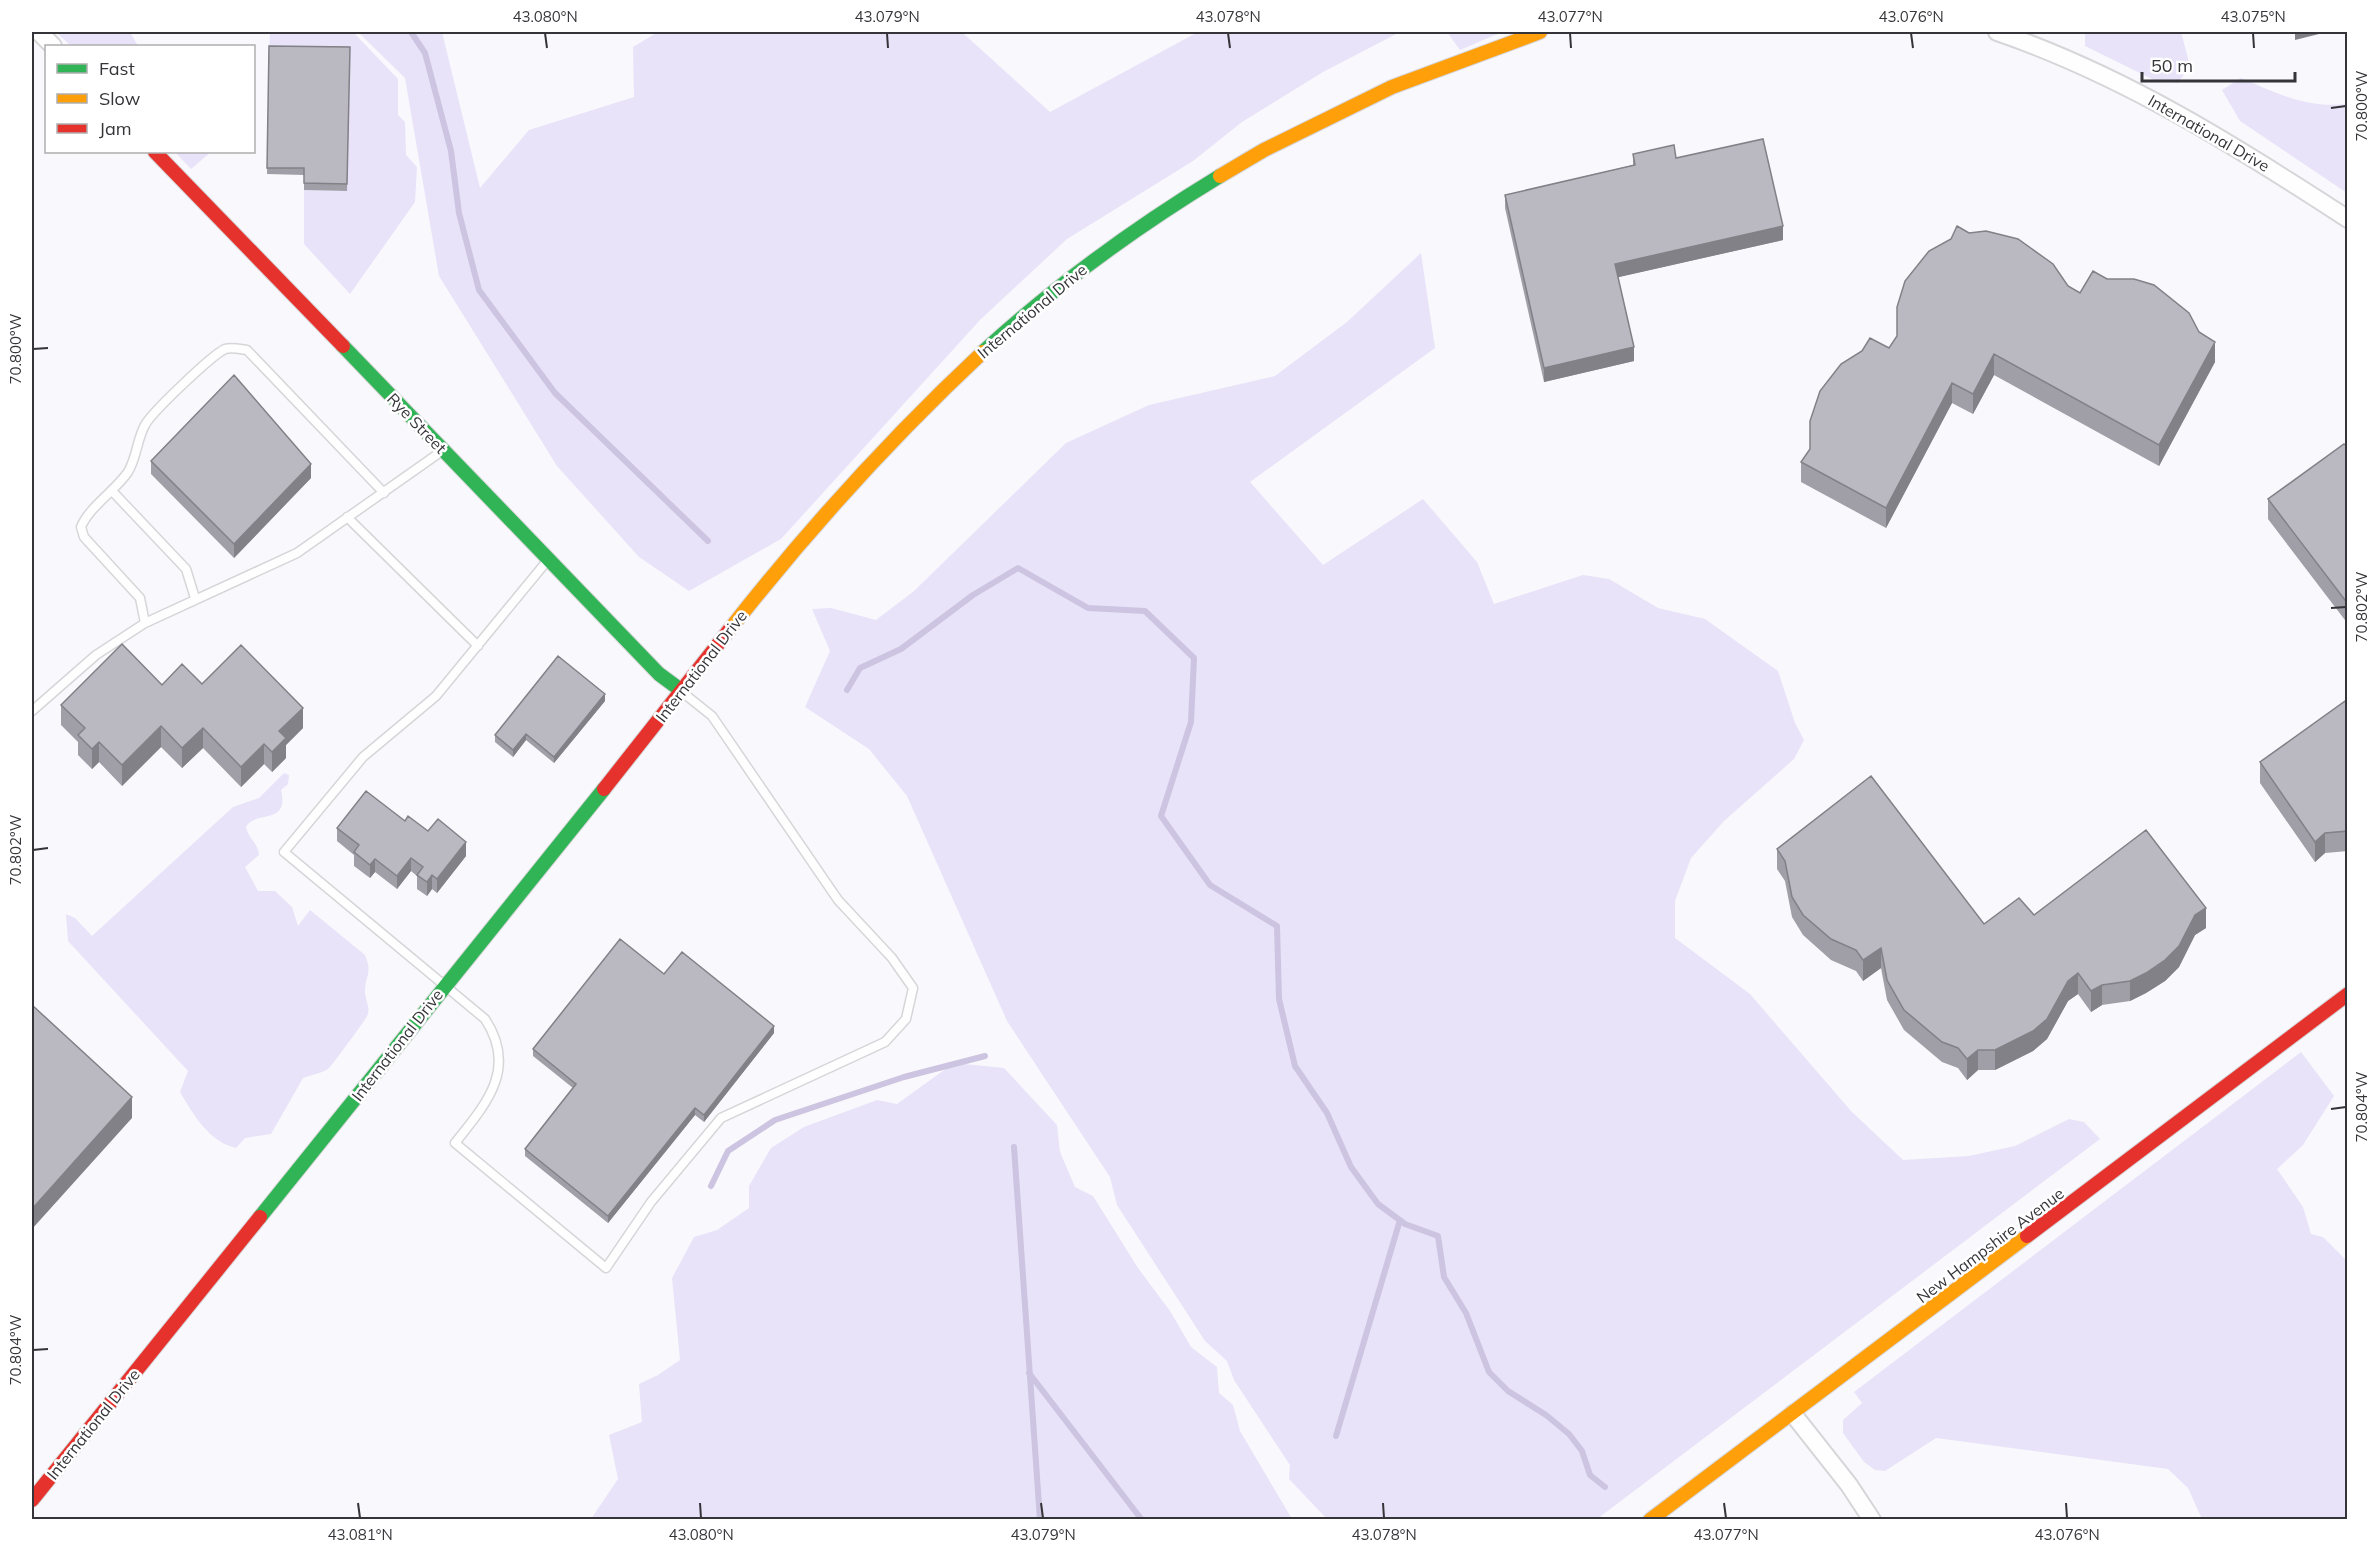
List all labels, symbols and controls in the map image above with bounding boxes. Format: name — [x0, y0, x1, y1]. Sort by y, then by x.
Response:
text: 43.080°N — [512, 7, 578, 26]
text: 43.079°N — [854, 7, 920, 26]
text: 43.078°N — [1195, 7, 1261, 26]
text: 43.077°N — [1537, 7, 1603, 26]
text: 43.076°N — [1878, 7, 1944, 26]
text: 43.075°N — [2220, 7, 2286, 26]
legend — [45, 45, 255, 153]
scale bar — [2142, 45, 2295, 83]
text: 50 m — [2151, 54, 2193, 77]
text: Fast — [99, 57, 135, 80]
text: 70.800°W — [2352, 70, 2371, 141]
text: Slow — [99, 87, 141, 110]
street label: International Drive — [2145, 90, 2273, 176]
text: Jam — [99, 117, 132, 140]
street label: International Drive — [973, 259, 1091, 363]
text: 70.800°W — [6, 313, 25, 384]
street label: Rye Street — [383, 389, 451, 458]
text: 70.802°W — [2352, 571, 2371, 642]
street label: International Drive — [651, 606, 751, 726]
text: 70.802°W — [6, 814, 25, 885]
street label: International Drive — [347, 985, 447, 1105]
text: 70.804°W — [2352, 1071, 2371, 1142]
street label: New Hampshire Avenue — [1912, 1183, 2068, 1307]
text: 70.804°W — [6, 1314, 25, 1385]
street label: International Drive — [42, 1365, 144, 1483]
text: 43.081°N — [327, 1525, 393, 1544]
text: 43.080°N — [668, 1525, 734, 1544]
text: 43.079°N — [1010, 1525, 1076, 1544]
text: 43.078°N — [1351, 1525, 1417, 1544]
text: 43.077°N — [1693, 1525, 1759, 1544]
text: 43.076°N — [2034, 1525, 2100, 1544]

